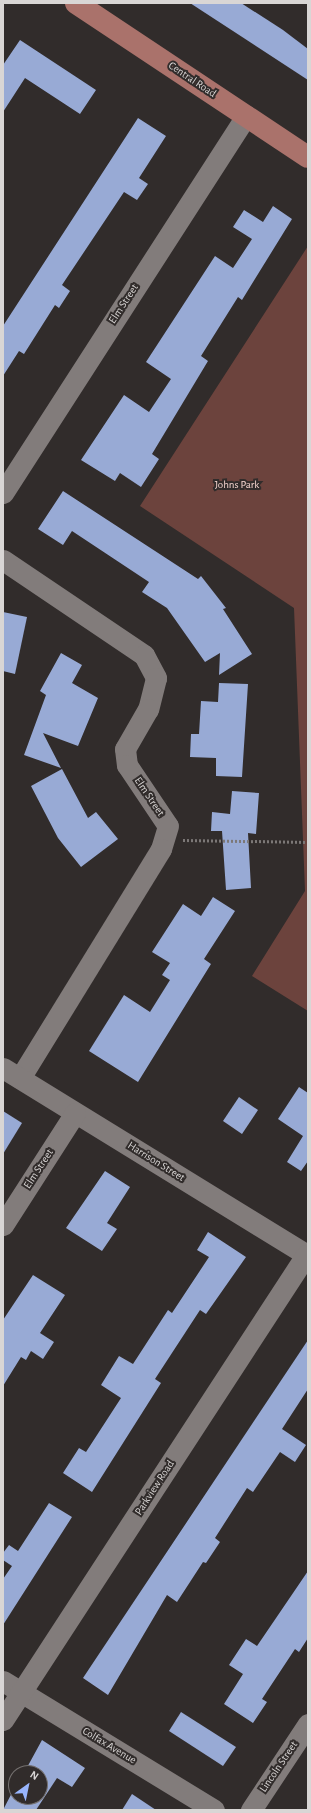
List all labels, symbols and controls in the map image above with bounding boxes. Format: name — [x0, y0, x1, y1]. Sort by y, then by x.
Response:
street label: Central Road — [166, 59, 218, 101]
street label: Elm Street — [106, 282, 142, 326]
park label: Johns Park — [215, 478, 259, 492]
street label: Elm Street — [131, 775, 167, 819]
street label: Harrison Street — [125, 1139, 187, 1185]
street label: Elm Street — [21, 1147, 57, 1191]
street label: Parkview Road — [132, 1458, 178, 1518]
street label: Colfax Avenue — [80, 1725, 138, 1767]
street label: Lincoln Street — [257, 1739, 301, 1795]
north arrow — [8, 1765, 48, 1805]
text: N — [28, 1769, 40, 1782]

